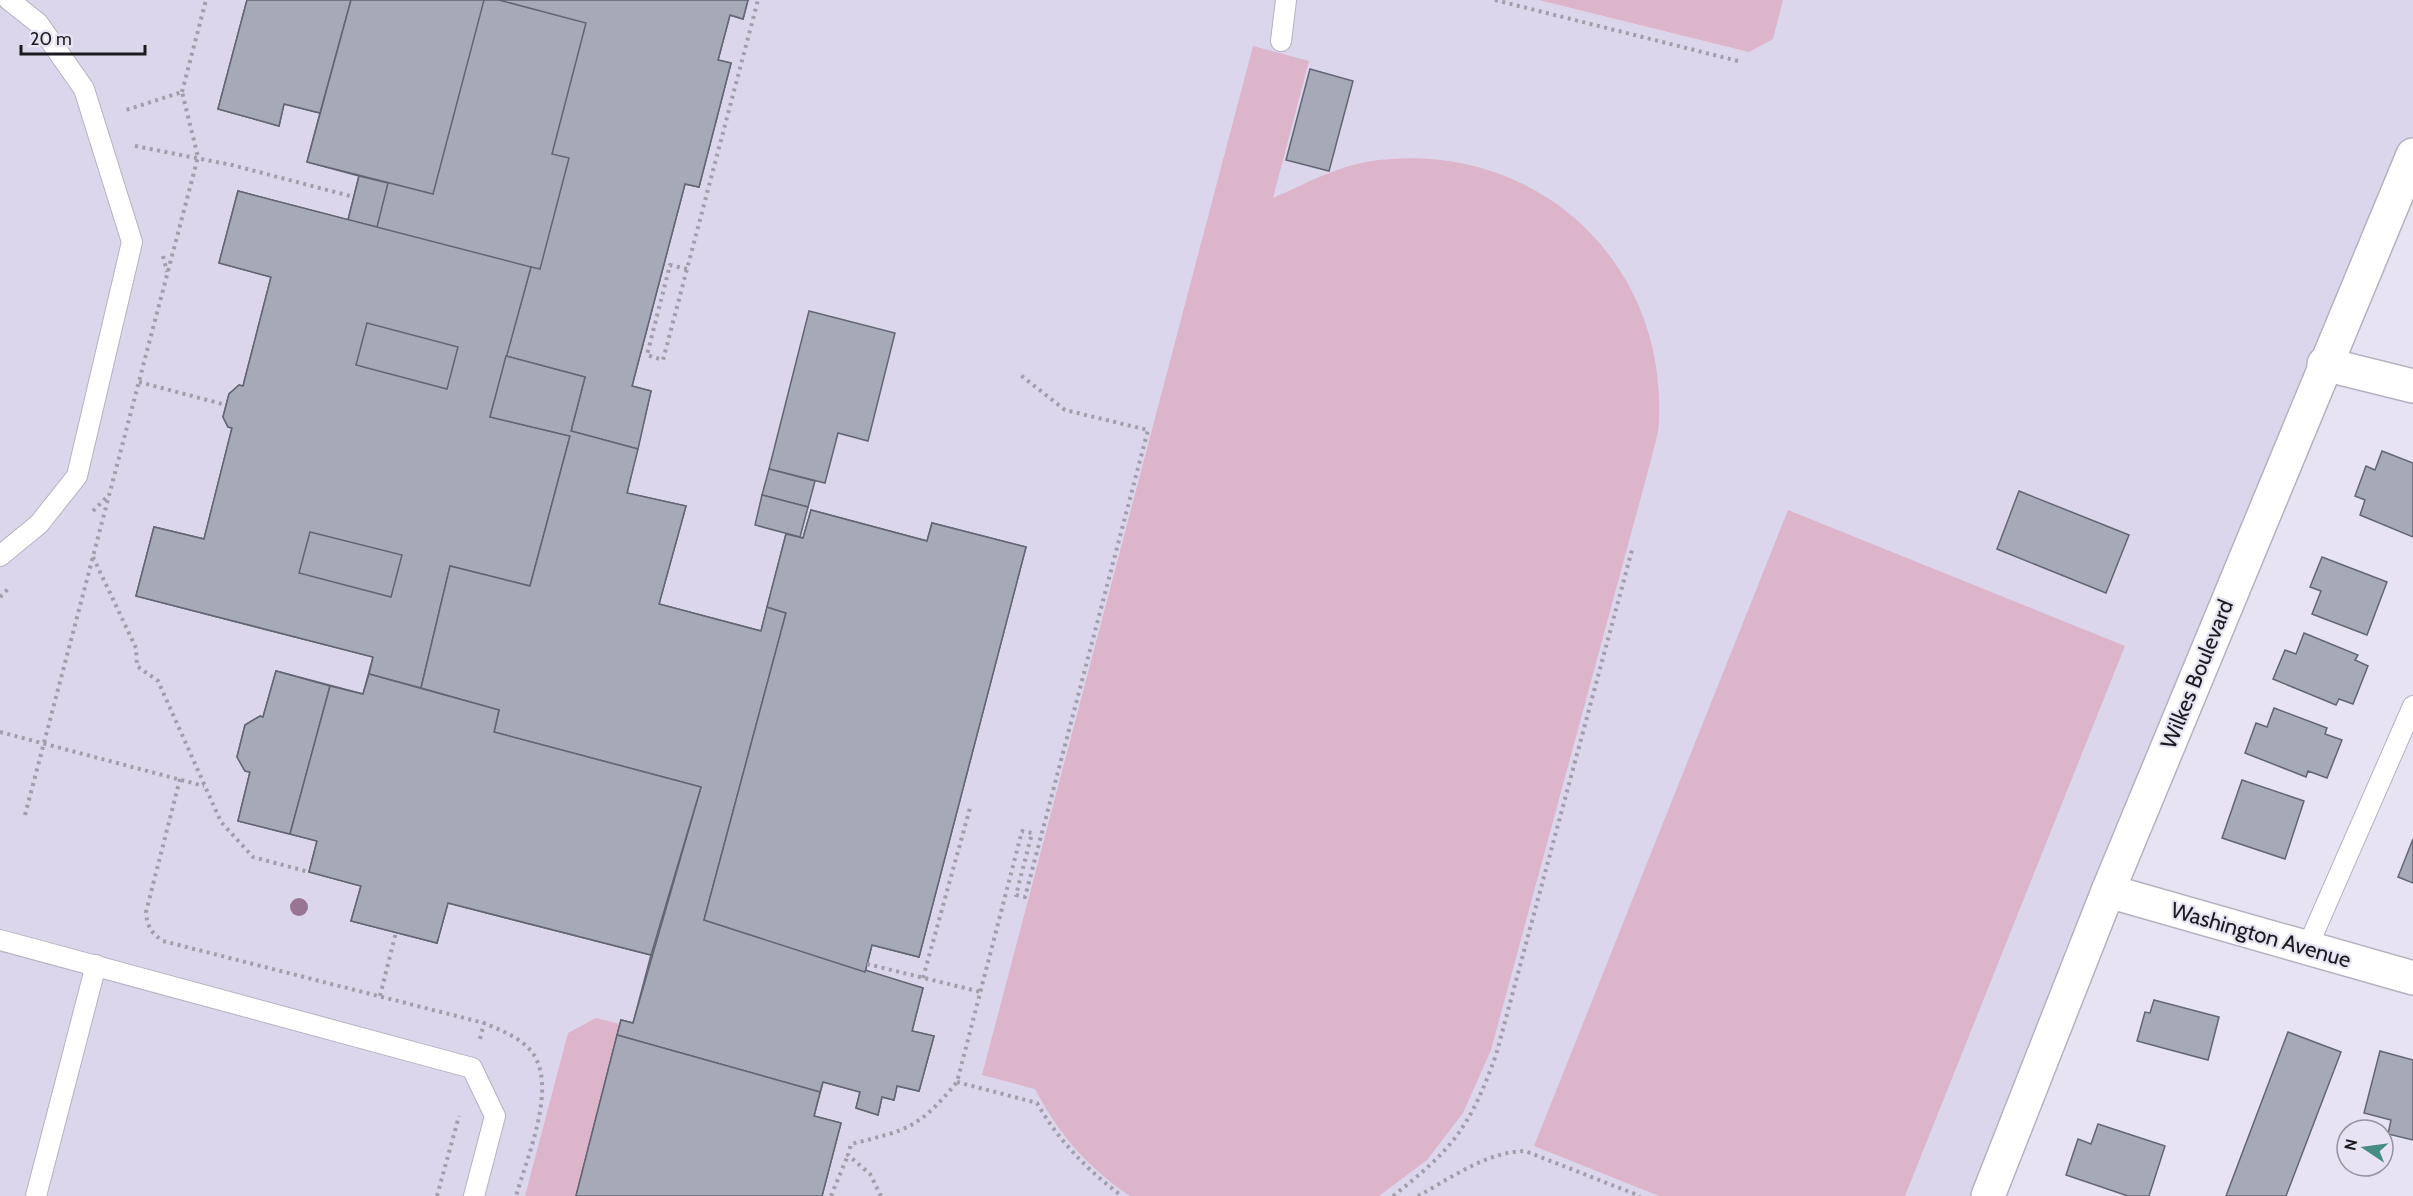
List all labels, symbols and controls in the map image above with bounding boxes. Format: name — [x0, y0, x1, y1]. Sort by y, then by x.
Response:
scale bar — [21, 18, 146, 56]
text: 20 m — [30, 28, 72, 50]
street label: Wilkes Boulevard — [2155, 596, 2239, 752]
street label: Washington Avenue — [2168, 896, 2354, 974]
north arrow — [2335, 1118, 2395, 1178]
text: N — [2340, 1137, 2361, 1152]

